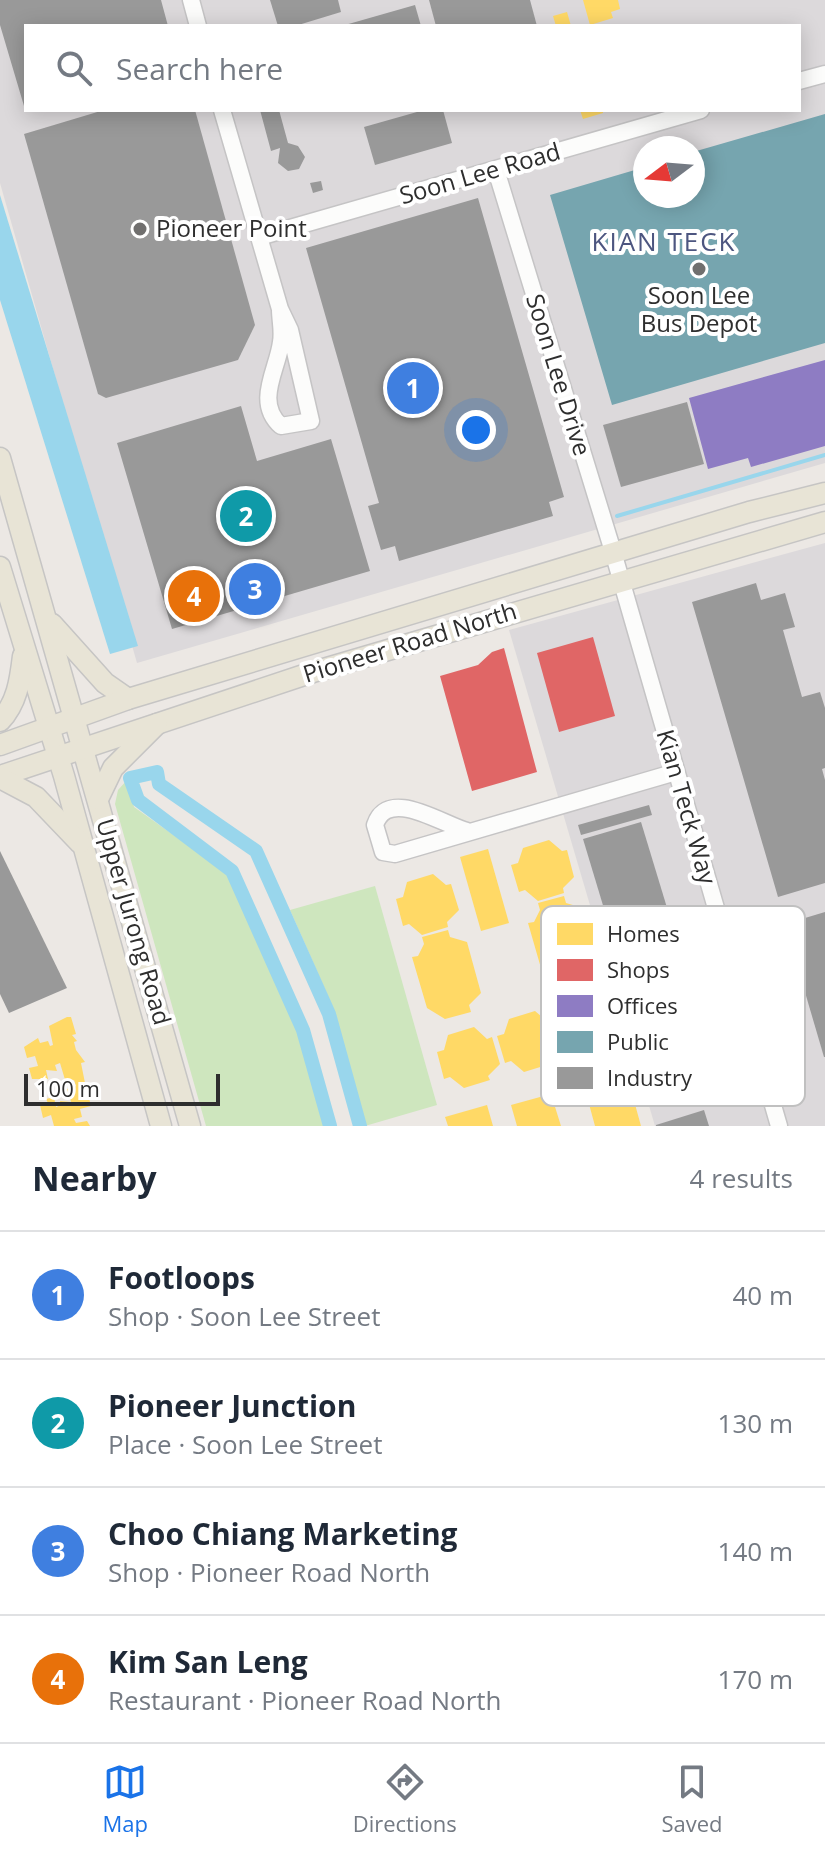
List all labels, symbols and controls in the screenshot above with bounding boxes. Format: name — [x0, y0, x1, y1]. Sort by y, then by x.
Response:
search box — [24, 24, 801, 112]
icon: search — [52, 46, 96, 90]
text: Search here — [116, 48, 283, 89]
street label: Soon Lee Road — [395, 134, 564, 211]
north arrow — [633, 136, 705, 208]
place label: Pioneer Point — [156, 211, 307, 244]
marker: Pioneer Point — [131, 220, 149, 238]
district label: KIAN TECK — [591, 223, 737, 259]
marker: Soon Lee Bus Depot — [690, 260, 708, 278]
place label: Soon Lee Bus Depot — [641, 278, 757, 339]
street label: Soon Lee Drive — [519, 290, 600, 459]
pin: 1 — [387, 358, 439, 418]
your location — [456, 410, 496, 450]
pin: 2 — [220, 486, 272, 546]
pin: 3 — [229, 559, 281, 619]
pin: 4 — [168, 566, 220, 626]
street label: Pioneer Road North — [299, 593, 520, 690]
street label: Kian Teck Way — [650, 725, 726, 889]
street label: Upper Jurong Road — [89, 815, 180, 1029]
legend — [541, 906, 805, 1106]
text: Homes — [607, 918, 680, 948]
text: Shops — [607, 954, 670, 984]
text: Offices — [607, 990, 678, 1020]
text: Public — [607, 1026, 669, 1056]
text: Industry — [607, 1062, 693, 1092]
scale bar — [24, 1070, 220, 1106]
text: 100 m — [36, 1073, 100, 1103]
text: Nearby — [32, 1155, 157, 1201]
text: 4 results — [690, 1160, 793, 1196]
text: Footloops — [108, 1257, 255, 1298]
text: 1 — [51, 1277, 65, 1313]
text: 40 m — [732, 1277, 793, 1313]
text: Shop · Soon Lee Street — [108, 1298, 380, 1334]
text: Pioneer Junction — [108, 1385, 356, 1426]
text: 2 — [51, 1405, 65, 1441]
text: 130 m — [718, 1405, 793, 1441]
text: Place · Soon Lee Street — [108, 1426, 382, 1462]
text: Choo Chiang Marketing — [108, 1513, 458, 1554]
text: 3 — [51, 1533, 65, 1569]
text: 140 m — [718, 1533, 793, 1569]
text: Shop · Pioneer Road North — [108, 1554, 430, 1590]
text: Kim San Leng — [108, 1641, 308, 1682]
text: 4 — [51, 1661, 65, 1697]
text: 170 m — [718, 1661, 793, 1697]
text: Restaurant · Pioneer Road North — [108, 1682, 502, 1718]
tab: Map — [102, 1760, 148, 1838]
tab: Directions — [353, 1760, 457, 1838]
tab: Saved — [661, 1760, 723, 1838]

